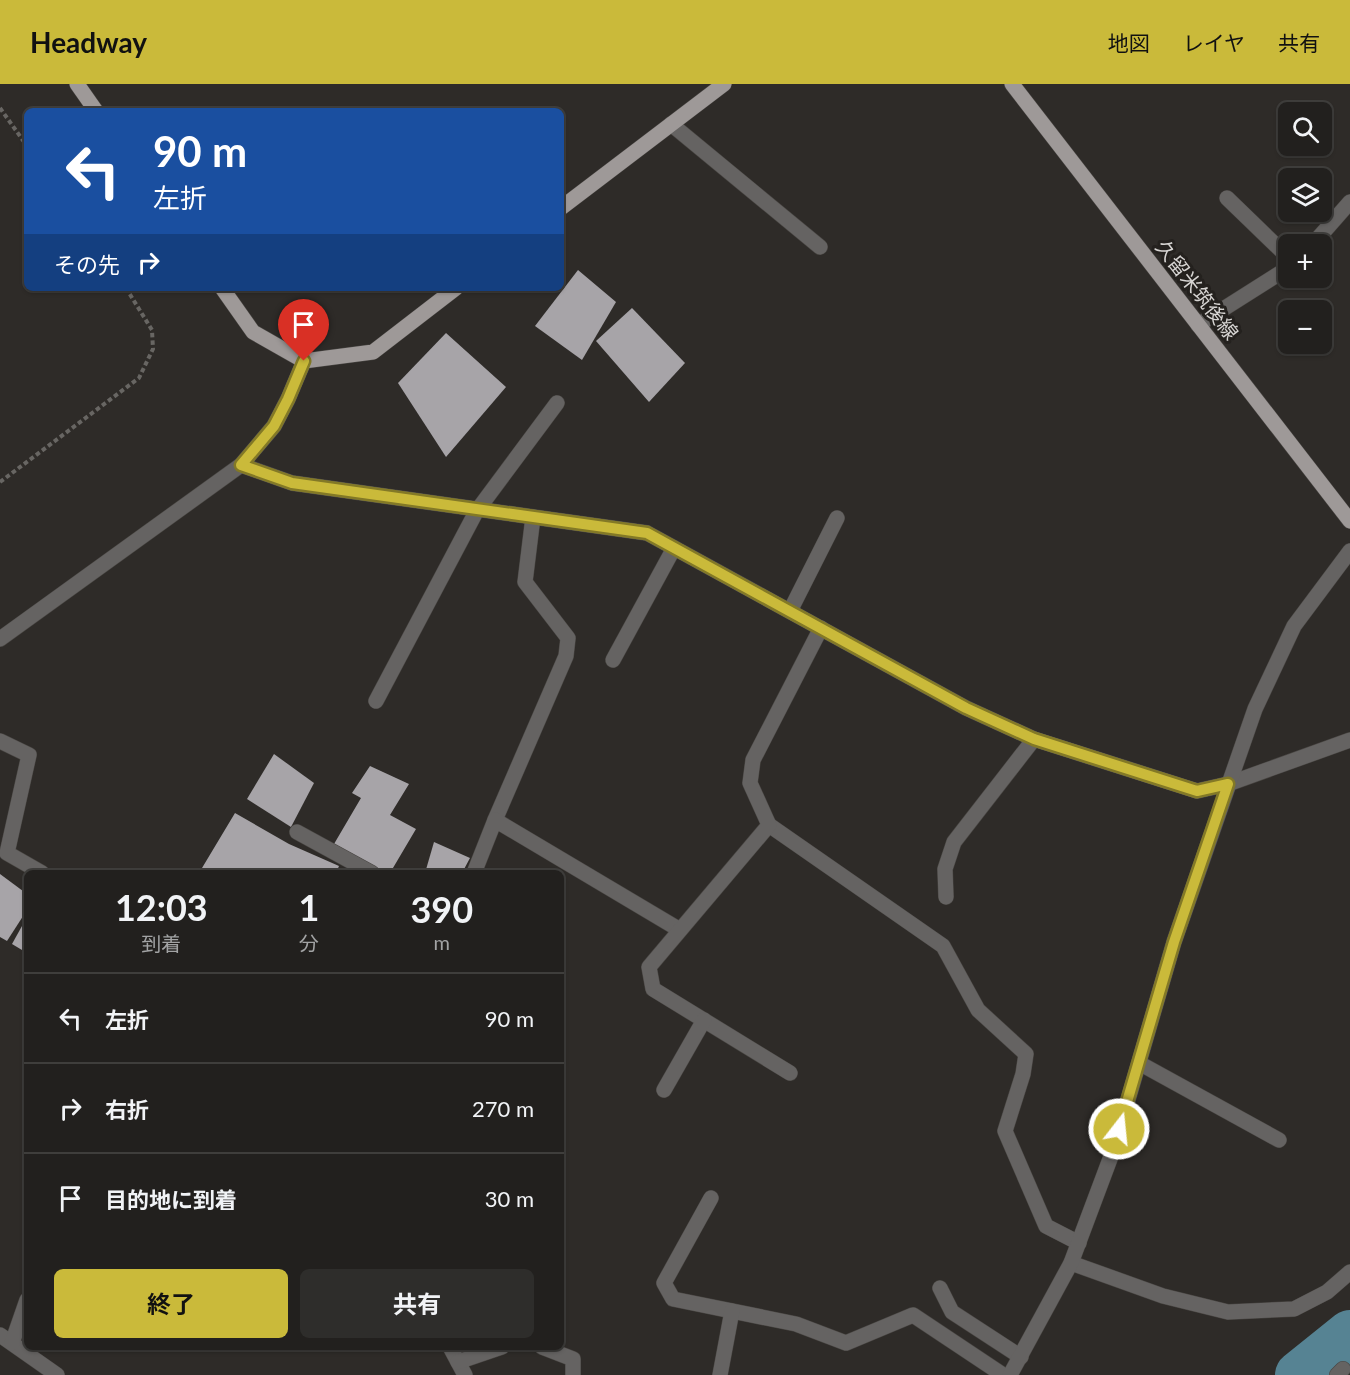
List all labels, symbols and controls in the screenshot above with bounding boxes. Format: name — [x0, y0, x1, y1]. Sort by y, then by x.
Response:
text: Headway — [30, 25, 147, 59]
text: 地図 — [1108, 30, 1150, 55]
text: レイヤ — [1183, 30, 1245, 55]
text: 共有 — [1278, 30, 1320, 55]
map controls — [1278, 102, 1332, 354]
button: search — [1278, 102, 1332, 156]
text: 90 m — [153, 126, 247, 176]
icon: left — [54, 132, 132, 210]
button: layers — [1278, 168, 1332, 222]
text: 左折 — [153, 181, 207, 214]
button: + — [1278, 234, 1332, 288]
street label: 久留米筑後線 — [1151, 235, 1244, 344]
icon: right — [132, 246, 165, 279]
text: その先 — [54, 251, 120, 278]
pin — [278, 299, 329, 361]
button: − — [1278, 300, 1332, 354]
icon: arrive — [287, 308, 320, 341]
text: 12:03 — [115, 885, 208, 929]
text: 1 — [299, 885, 320, 929]
text: 390 — [410, 887, 473, 931]
text: m — [434, 930, 450, 954]
text: 到着 — [141, 931, 181, 955]
text: 分 — [299, 931, 319, 955]
icon: left — [54, 1002, 87, 1035]
text: 90 m — [485, 1005, 534, 1032]
text: 左折 — [105, 1006, 149, 1033]
icon: right — [54, 1092, 87, 1125]
text: 270 m — [472, 1095, 534, 1122]
text: 右折 — [105, 1096, 149, 1123]
position arrow — [1087, 1097, 1151, 1161]
icon: arrive — [54, 1182, 87, 1215]
text: 30 m — [485, 1185, 534, 1212]
text: 目的地に到着 — [105, 1186, 237, 1213]
button: 終了 — [54, 1269, 288, 1338]
button: 共有 — [300, 1269, 534, 1338]

